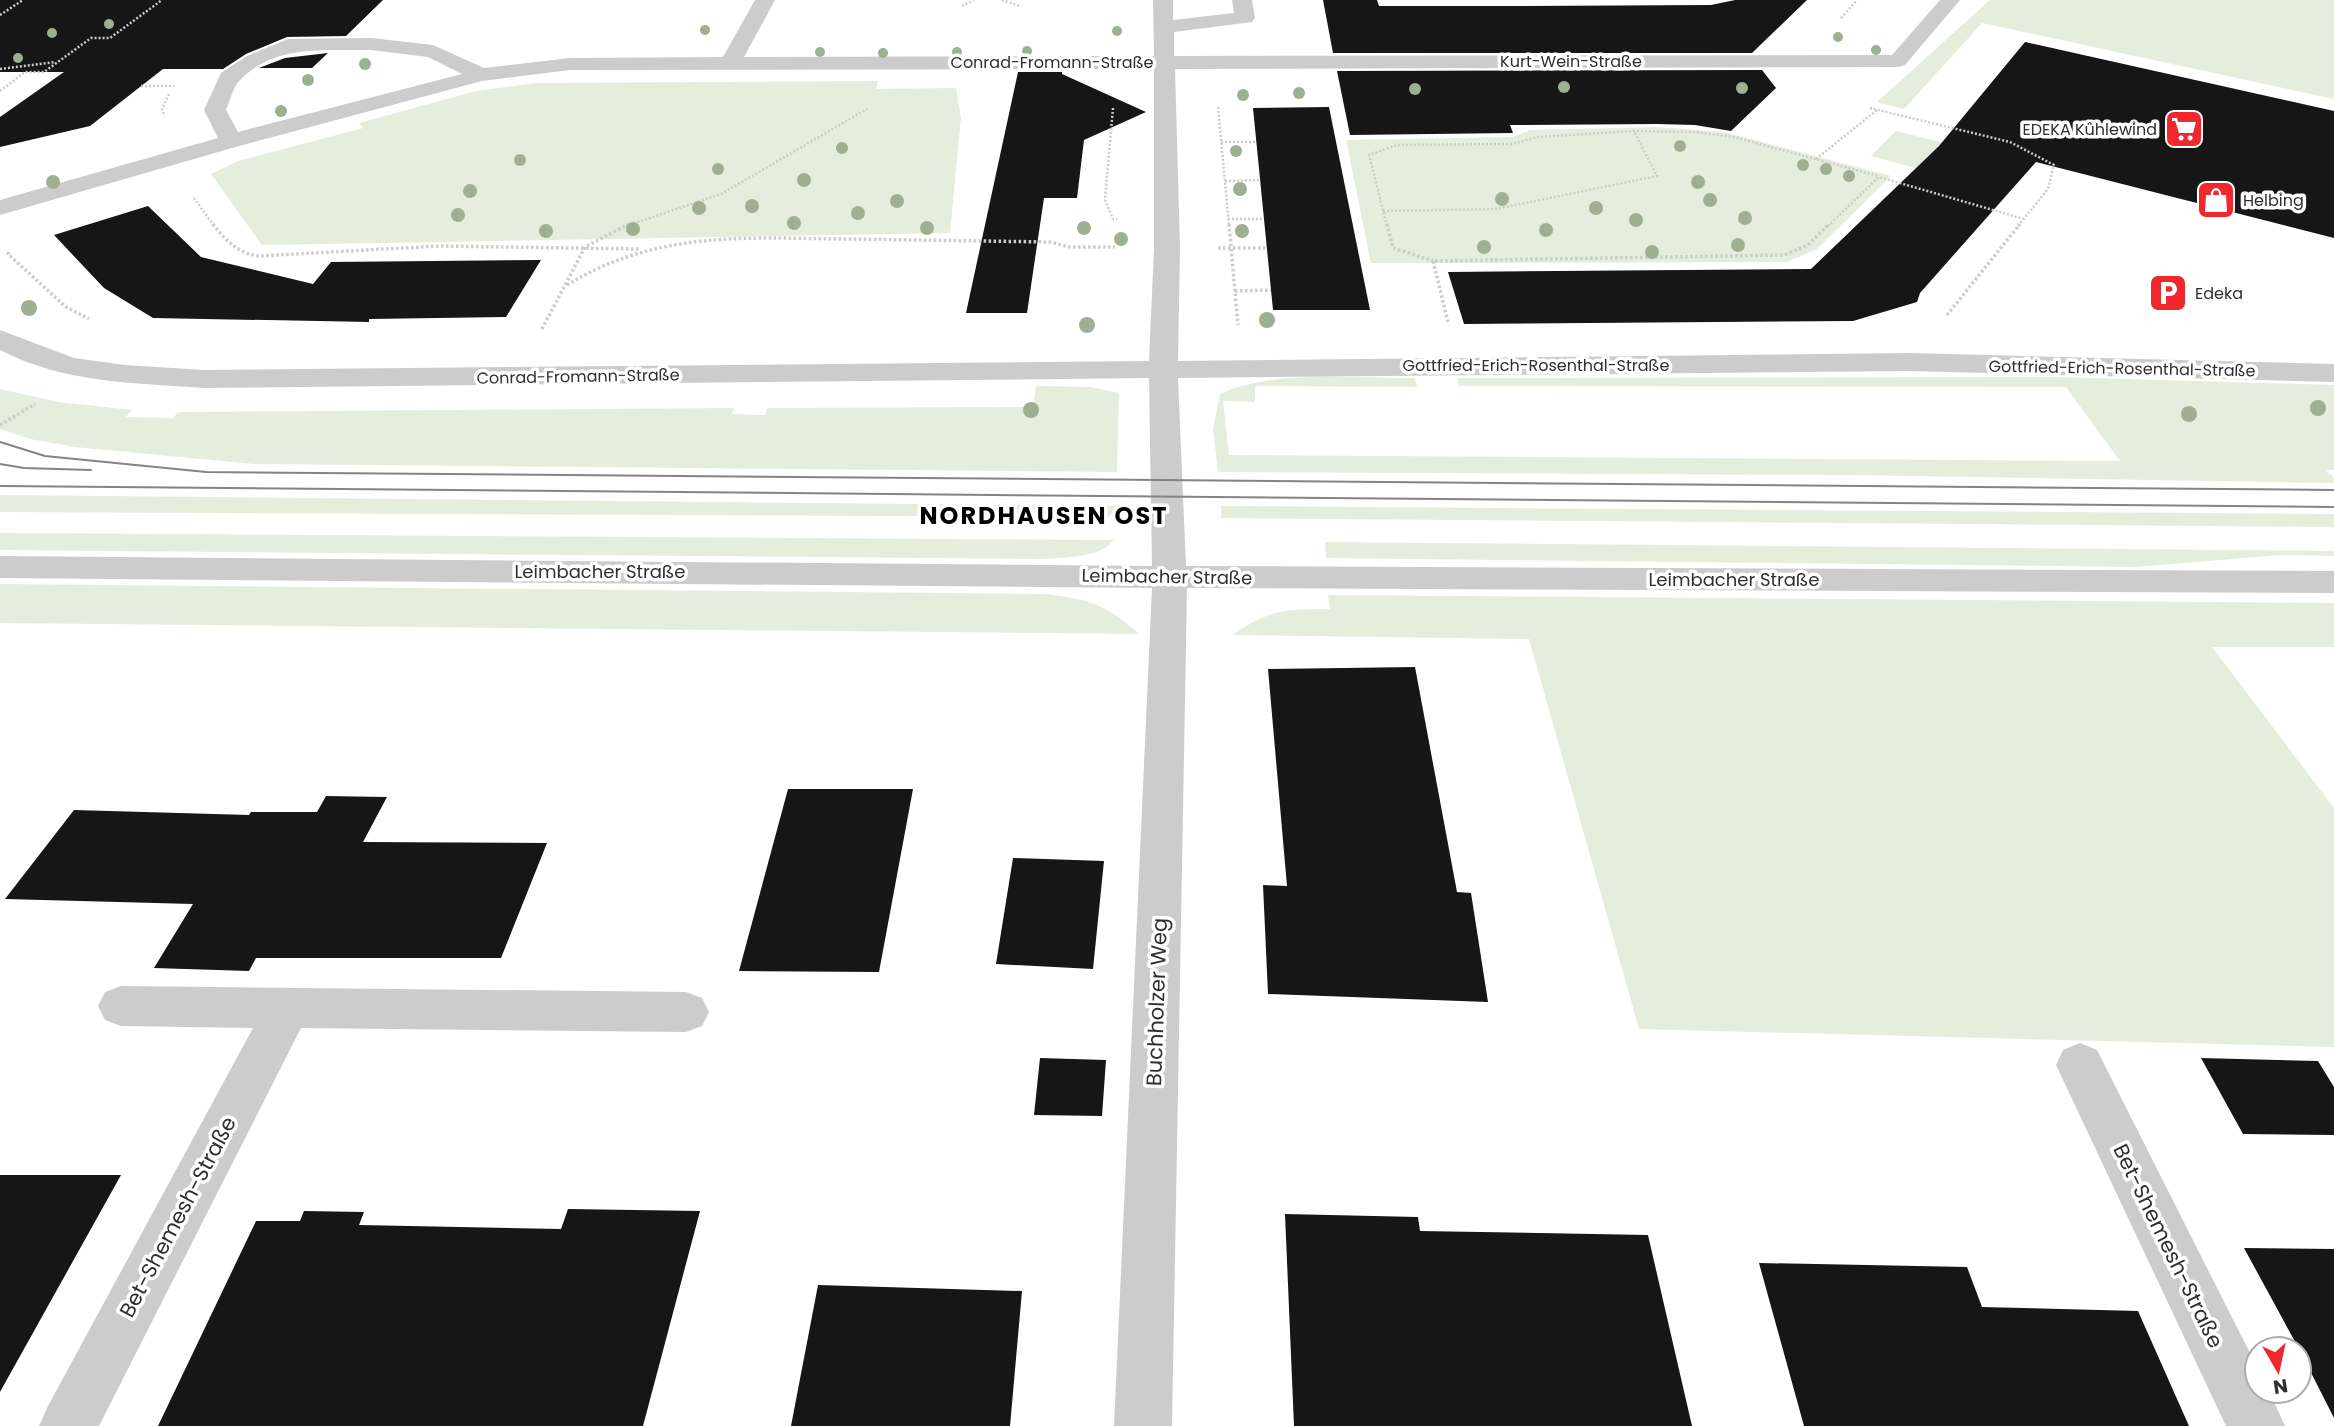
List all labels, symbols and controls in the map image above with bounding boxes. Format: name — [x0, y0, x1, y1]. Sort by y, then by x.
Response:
street label: Kurt-Wein-Straße — [1500, 50, 1642, 73]
street label: Conrad-Fromann-Straße — [951, 51, 1154, 74]
supermarket icon: EDEKA Kühlewind — [2163, 108, 2205, 150]
place label: EDEKA Kühlewind — [2023, 118, 2157, 141]
shop icon: Helbing — [2195, 179, 2237, 221]
place label: Helbing — [2243, 189, 2304, 212]
parking icon: Edeka — [2147, 272, 2189, 314]
place label: Edeka — [2195, 282, 2243, 305]
street label: Gottfried-Erich-Rosenthal-Straße — [1403, 354, 1670, 377]
street label: Gottfried-Erich-Rosenthal-Straße — [1988, 355, 2256, 382]
street label: Conrad-Fromann-Straße — [476, 363, 680, 390]
district label: NORDHAUSEN OST — [920, 499, 1168, 532]
street label: Leimbacher Straße — [515, 559, 685, 584]
street label: Leimbacher Straße — [1081, 563, 1253, 590]
street label: Leimbacher Straße — [1649, 567, 1819, 592]
street label: Buchholzer Weg — [1139, 917, 1174, 1087]
street label: Bet-Shemesh-Straße — [112, 1111, 243, 1322]
street label: Bet-Shemesh-Straße — [2106, 1139, 2231, 1353]
north arrow — [2243, 1335, 2313, 1405]
text: N — [2271, 1372, 2290, 1401]

